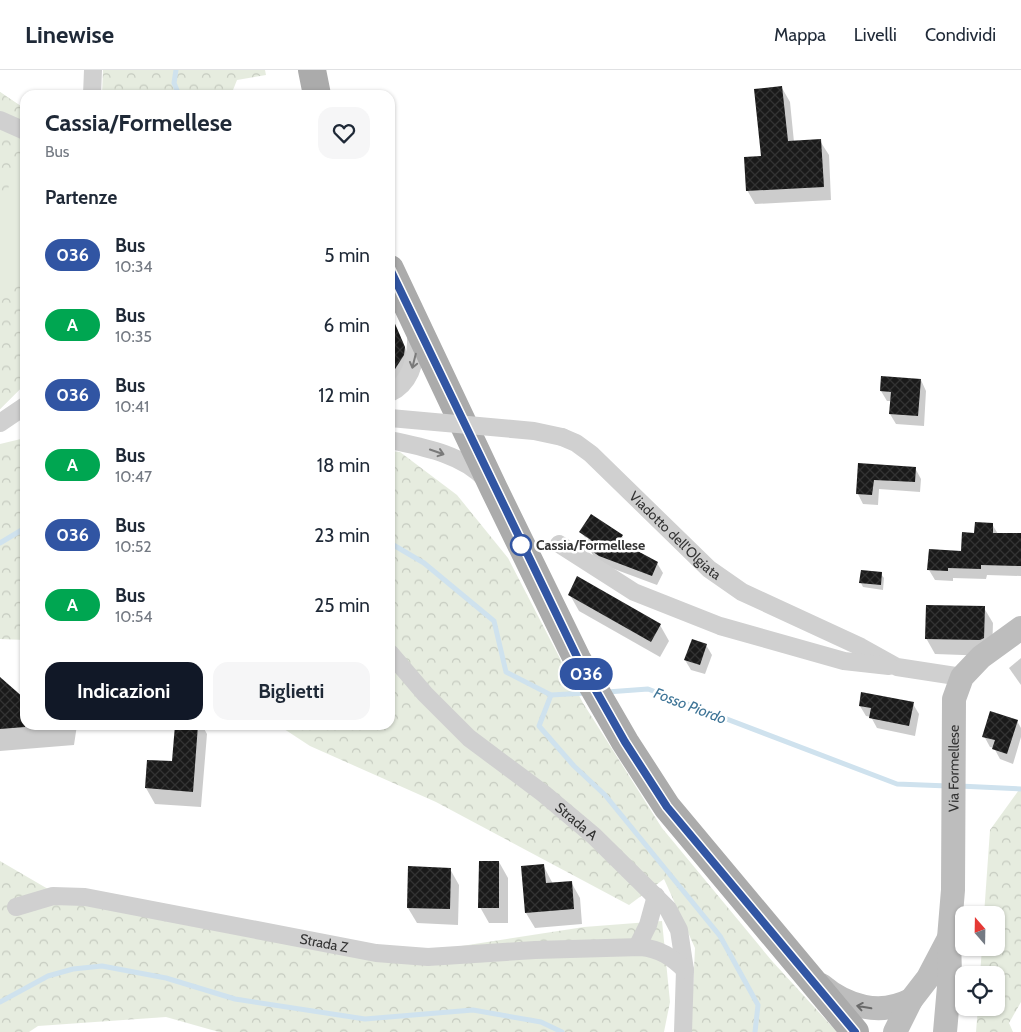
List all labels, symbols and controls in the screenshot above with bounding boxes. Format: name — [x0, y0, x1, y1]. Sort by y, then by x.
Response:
text: Linewise — [25, 20, 114, 49]
text: Mappa — [774, 24, 826, 46]
text: Livelli — [854, 24, 897, 46]
text: Condividi — [925, 24, 996, 46]
button: heart — [318, 107, 370, 159]
text: Cassia/Formellese — [45, 108, 232, 137]
text: Bus — [45, 142, 69, 161]
text: Partenze — [45, 186, 117, 209]
text: Bus — [115, 234, 145, 257]
text: 036 — [56, 244, 89, 266]
text: 5 min — [324, 244, 370, 267]
text: 10:34 — [115, 257, 153, 276]
text: Bus — [115, 304, 145, 327]
text: A — [67, 314, 78, 336]
text: 6 min — [324, 314, 370, 337]
text: 10:35 — [115, 327, 152, 346]
one-way arrow — [409, 352, 418, 368]
text: Bus — [115, 374, 145, 397]
text: 036 — [56, 384, 89, 406]
text: 12 min — [318, 384, 370, 407]
text: 10:41 — [115, 397, 149, 416]
text: Bus — [115, 444, 145, 467]
one-way arrow — [429, 448, 444, 457]
text: A — [67, 454, 78, 476]
text: 18 min — [317, 454, 370, 477]
text: 10:47 — [115, 467, 152, 486]
street label: Viadotto dell'Olgiata — [625, 487, 725, 584]
text: Bus — [115, 514, 145, 537]
text: 036 — [56, 524, 89, 546]
text: 23 min — [314, 524, 370, 547]
marker: Cassia/Formellese — [510, 534, 532, 556]
place label: Cassia/Formellese — [536, 536, 645, 554]
text: 10:52 — [115, 537, 152, 556]
text: Bus — [115, 584, 145, 607]
text: A — [67, 594, 78, 616]
text: 25 min — [314, 594, 370, 617]
text: 10:54 — [115, 607, 153, 626]
line badge: 036 — [557, 658, 615, 690]
button: Indicazioni — [45, 662, 203, 720]
button: Biglietti — [213, 662, 370, 720]
text: 036 — [570, 663, 602, 685]
water label: Fosso Piordo — [651, 684, 729, 728]
street label: Via Formellese — [944, 725, 963, 812]
street label: Strada A — [551, 798, 602, 844]
north arrow — [955, 906, 1005, 956]
map controls — [955, 906, 1005, 1016]
street label: Strada Z — [298, 930, 350, 957]
button: locate — [955, 966, 1005, 1016]
one-way arrow — [857, 1002, 873, 1011]

